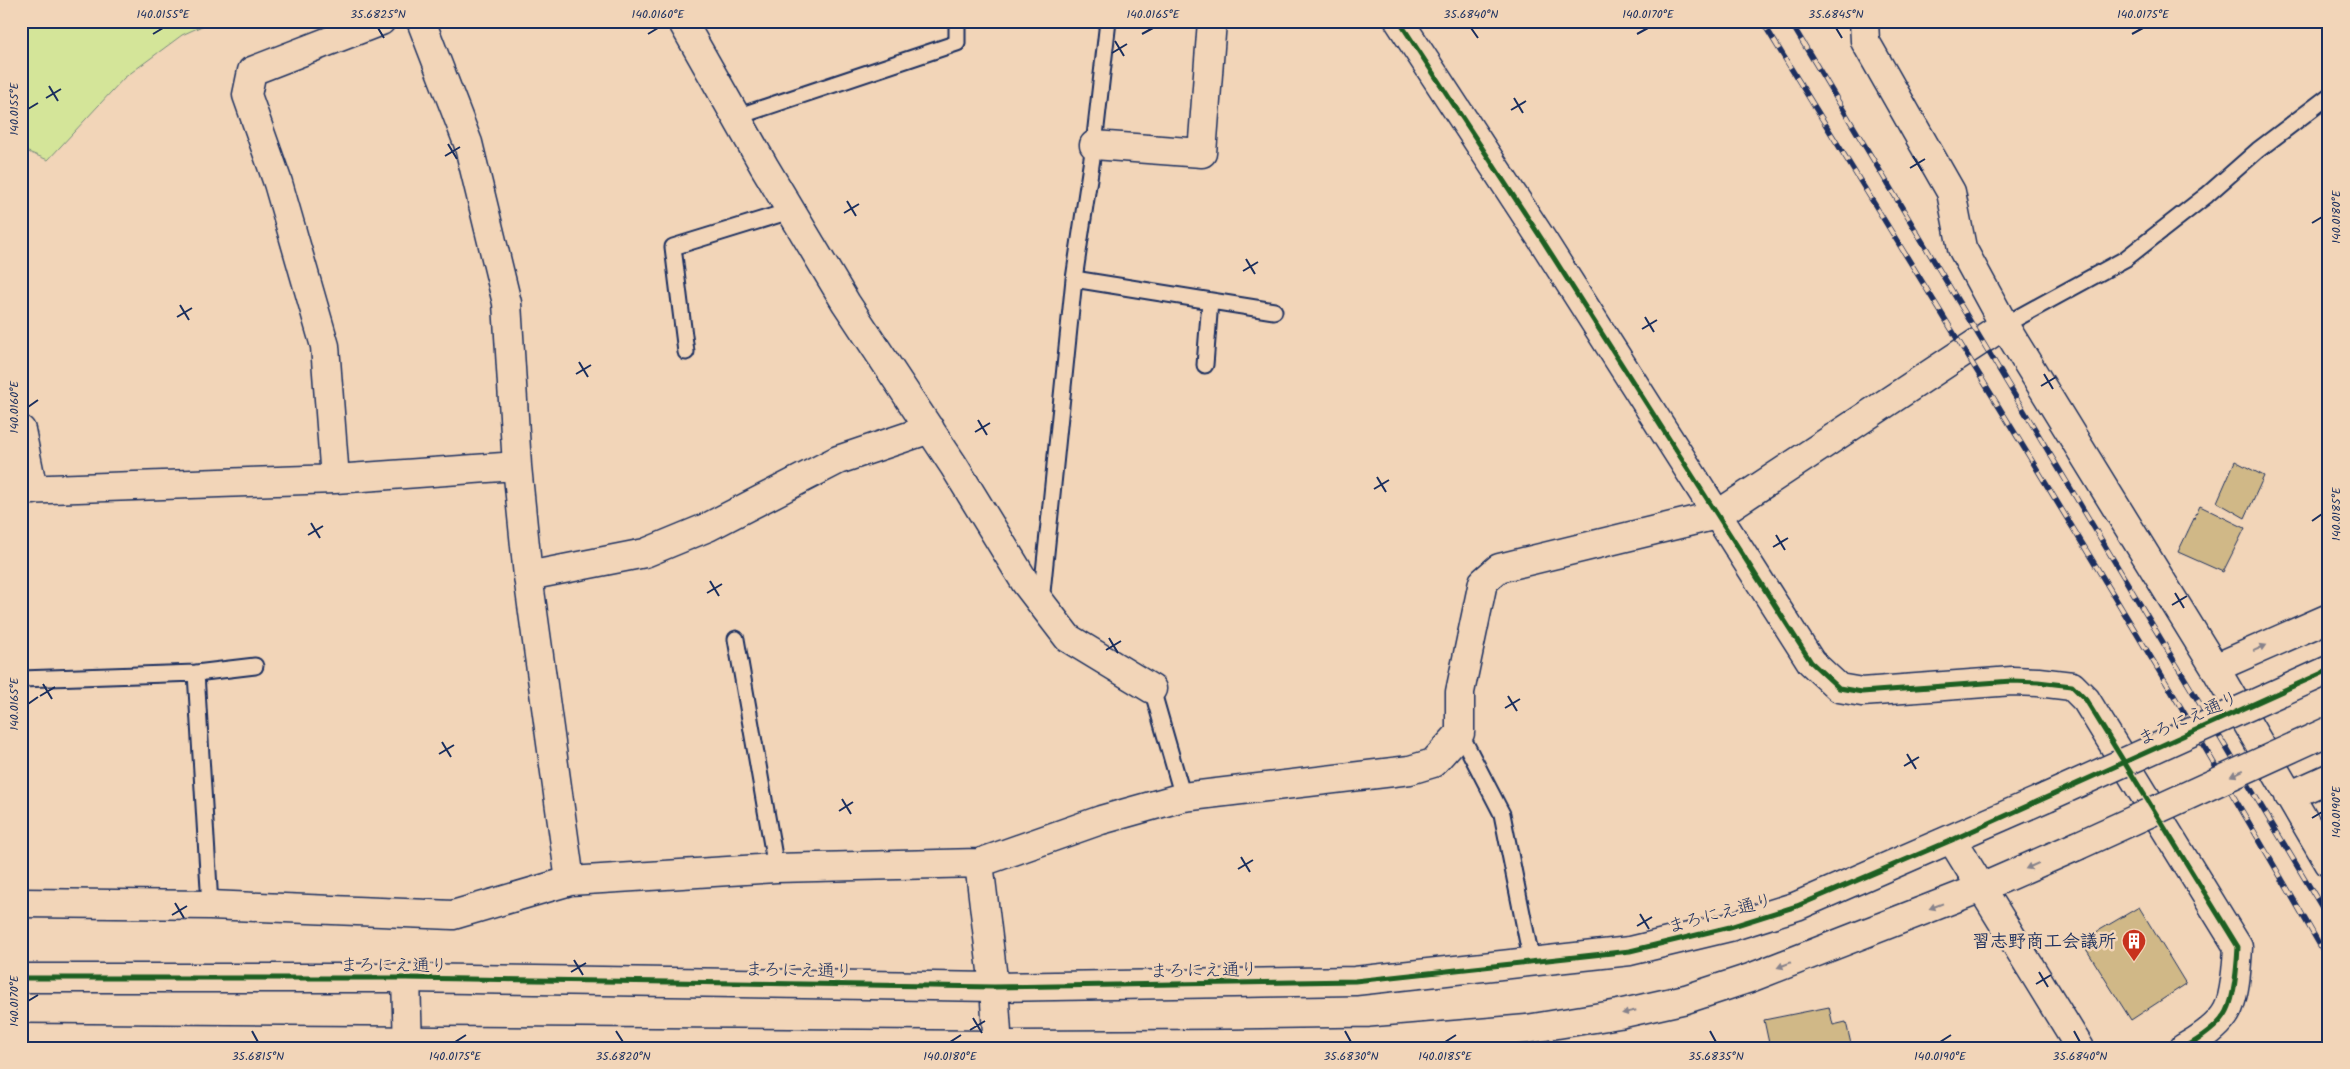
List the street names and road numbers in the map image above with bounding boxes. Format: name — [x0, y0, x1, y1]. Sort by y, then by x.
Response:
street label: まろにえ通り — [2133, 684, 2244, 755]
street label: まろにえ通り — [1664, 886, 1776, 942]
street label: まろにえ通り — [340, 952, 448, 981]
street label: まろにえ通り — [745, 956, 853, 987]
street label: まろにえ通り — [1150, 956, 1258, 987]

